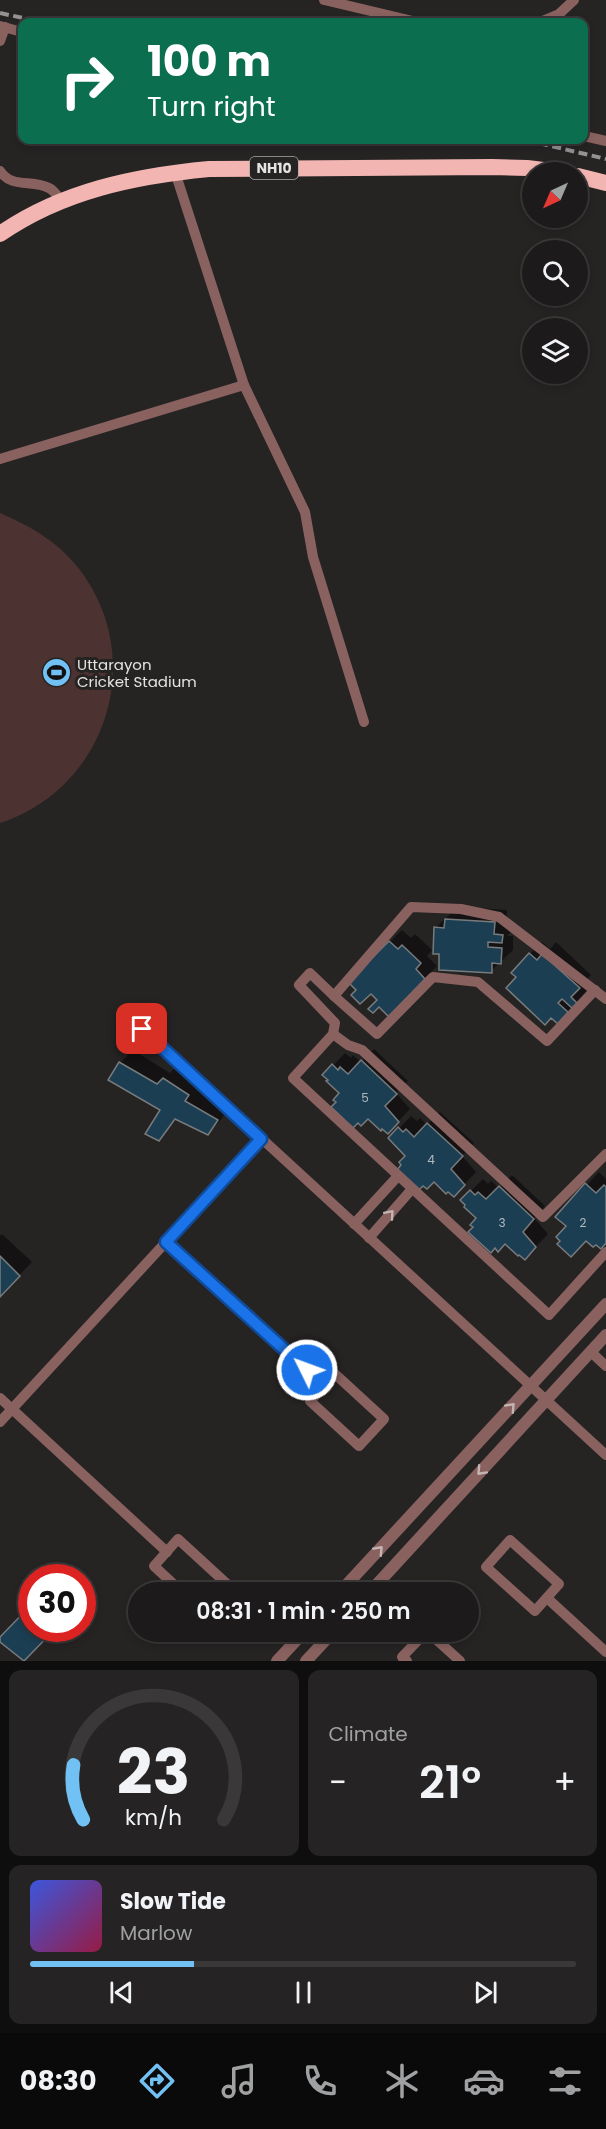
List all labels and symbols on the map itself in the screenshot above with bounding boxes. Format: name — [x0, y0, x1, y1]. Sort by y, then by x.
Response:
road number: NH10 — [250, 157, 298, 179]
north arrow — [522, 162, 588, 228]
place label: Uttarayon Cricket Stadium — [77, 654, 197, 692]
sports icon: Uttarayon Cricket Stadium — [40, 657, 72, 689]
pin — [116, 1003, 167, 1054]
house number: 5 — [361, 1089, 369, 1106]
house number: 4 — [427, 1151, 435, 1168]
one-way arrow — [383, 1210, 394, 1220]
house number: 3 — [498, 1214, 506, 1231]
house number: 2 — [580, 1214, 587, 1231]
position arrow — [275, 1338, 339, 1402]
one-way arrow — [504, 1403, 515, 1413]
one-way arrow — [477, 1464, 488, 1475]
one-way arrow — [372, 1546, 383, 1557]
speed limit sign: 30 — [18, 1564, 96, 1642]

